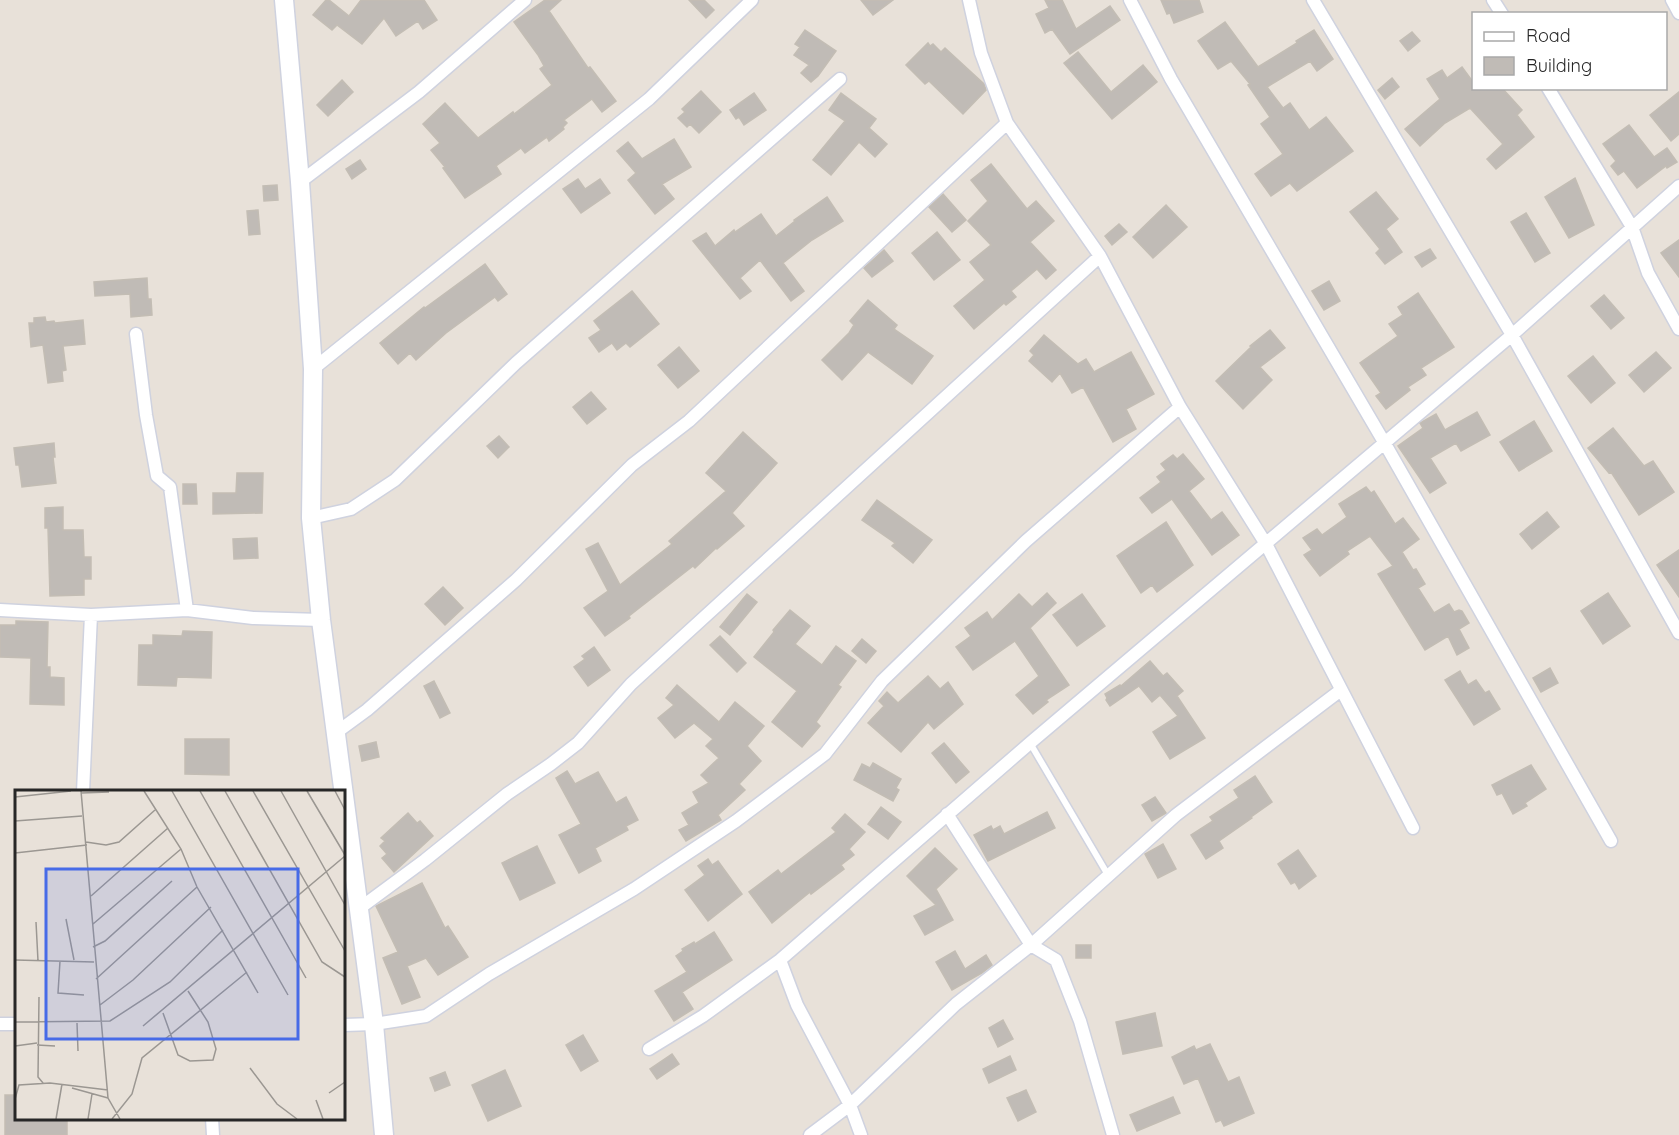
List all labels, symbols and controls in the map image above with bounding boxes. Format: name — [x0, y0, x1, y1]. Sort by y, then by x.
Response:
legend — [1472, 12, 1667, 90]
text: Road — [1526, 24, 1571, 47]
text: Building — [1526, 54, 1592, 77]
inset map — [15, 790, 345, 1120]

